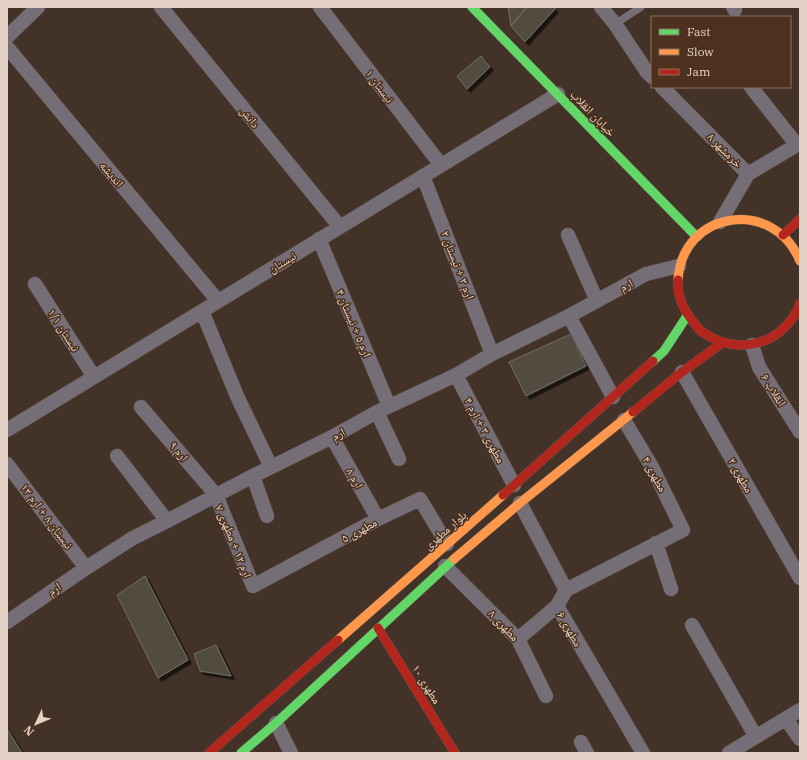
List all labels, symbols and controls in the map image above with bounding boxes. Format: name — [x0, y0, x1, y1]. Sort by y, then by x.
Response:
legend — [651, 16, 791, 88]
text: Fast — [687, 24, 711, 39]
text: Slow — [687, 44, 714, 59]
text: Jam — [687, 64, 711, 79]
street label: نیستان ۱ — [362, 66, 397, 106]
street label: خیابان انقلاب — [567, 87, 619, 140]
street label: دانش — [237, 103, 263, 131]
street label: خرمشهر ۸ — [704, 129, 746, 171]
street label: اندیشه — [97, 158, 127, 190]
street label: ارم ۳ + نیستان ۲ — [437, 228, 478, 302]
street label: نیستان — [265, 248, 299, 276]
street label: ارم — [617, 275, 636, 296]
street label: ارم ۵ + نیستان ۴ — [332, 287, 375, 360]
street label: نیستان ۱/۱ — [44, 306, 83, 354]
street label: انقلاب ۶ — [758, 371, 790, 409]
street label: مطهری ۳ + ارم ۴ — [461, 395, 509, 466]
street label: ارم — [329, 424, 348, 445]
street label: ارم ۹ — [166, 438, 192, 465]
street label: مطهری ۴ — [639, 454, 671, 494]
street label: مطهری ۲ — [725, 455, 757, 495]
street label: ارم ۸ — [342, 465, 367, 492]
street label: نیستان ۸ + ارم ۱۳ — [17, 480, 76, 552]
street label: ارم ۱۲ + مطهری ۷ — [212, 502, 256, 580]
street label: بلوار مطهری — [420, 507, 470, 553]
street label: مطهری ۵ — [339, 514, 379, 546]
street label: ارم — [44, 579, 64, 600]
street label: مطهری ۸ — [486, 606, 522, 644]
street label: مطهری ۶ — [554, 609, 586, 649]
street label: مطهری ۱۰ — [409, 662, 445, 706]
north arrow — [16, 704, 56, 744]
text: N — [21, 723, 37, 739]

